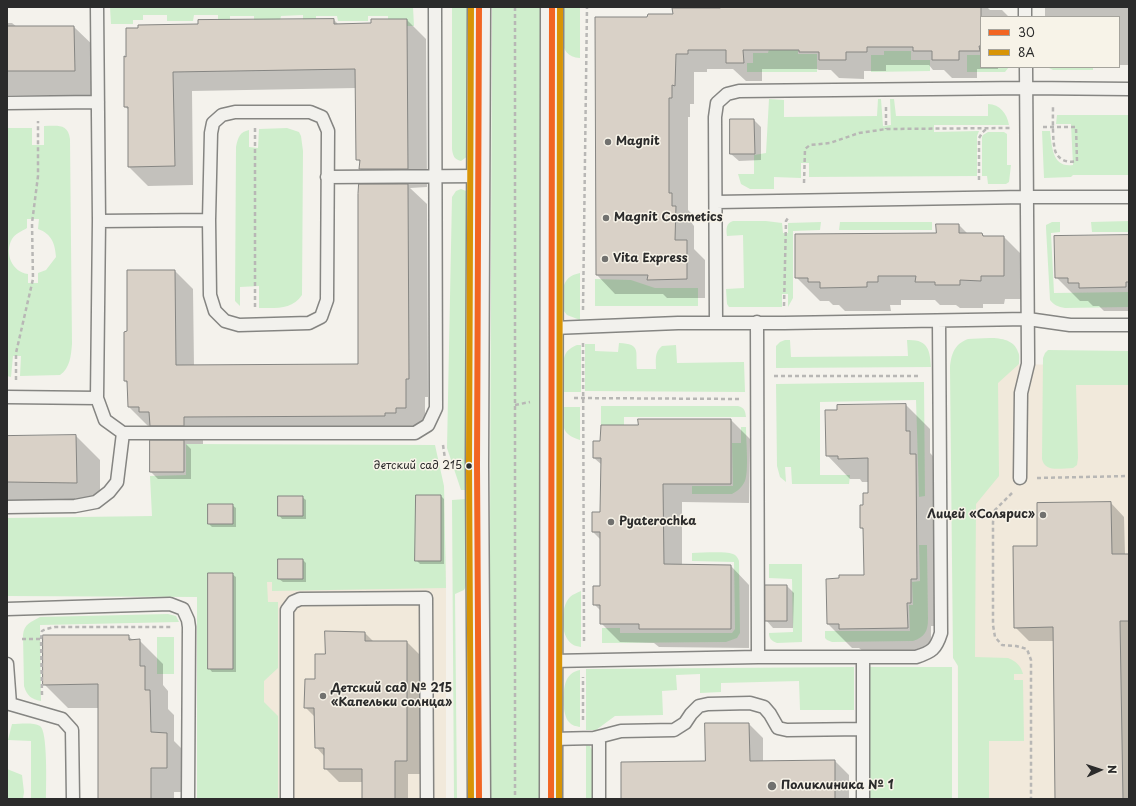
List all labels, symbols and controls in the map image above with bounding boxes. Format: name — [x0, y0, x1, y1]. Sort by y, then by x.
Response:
legend — [980, 16, 1120, 68]
text: 30 — [1018, 23, 1035, 41]
text: 8А — [1018, 43, 1035, 61]
place label: Magnit — [616, 135, 660, 149]
marker: Magnit — [603, 137, 613, 147]
place label: Magnit Cosmetics — [614, 211, 723, 225]
marker: Magnit Cosmetics — [601, 213, 611, 223]
place label: Vita Express — [613, 252, 687, 266]
marker: Vita Express — [600, 254, 610, 264]
place label: детский сад 215 — [374, 459, 462, 473]
marker: детский сад 215 — [464, 461, 474, 471]
place label: Лицей «Солярис» — [927, 508, 1035, 522]
marker: Лицей «Солярис» — [1038, 510, 1048, 520]
place label: Pyaterochka — [619, 515, 696, 529]
marker: Pyaterochka — [606, 517, 616, 527]
place label: Детский сад № 215 «Капельки солнца» — [331, 682, 452, 710]
marker: Детский сад № 215 «Капельки солнца» — [318, 691, 328, 701]
north arrow — [1080, 750, 1120, 790]
text: N — [1104, 765, 1121, 774]
place label: Поликлиника № 1 — [781, 779, 893, 793]
marker: Поликлиника № 1 — [766, 780, 778, 792]

